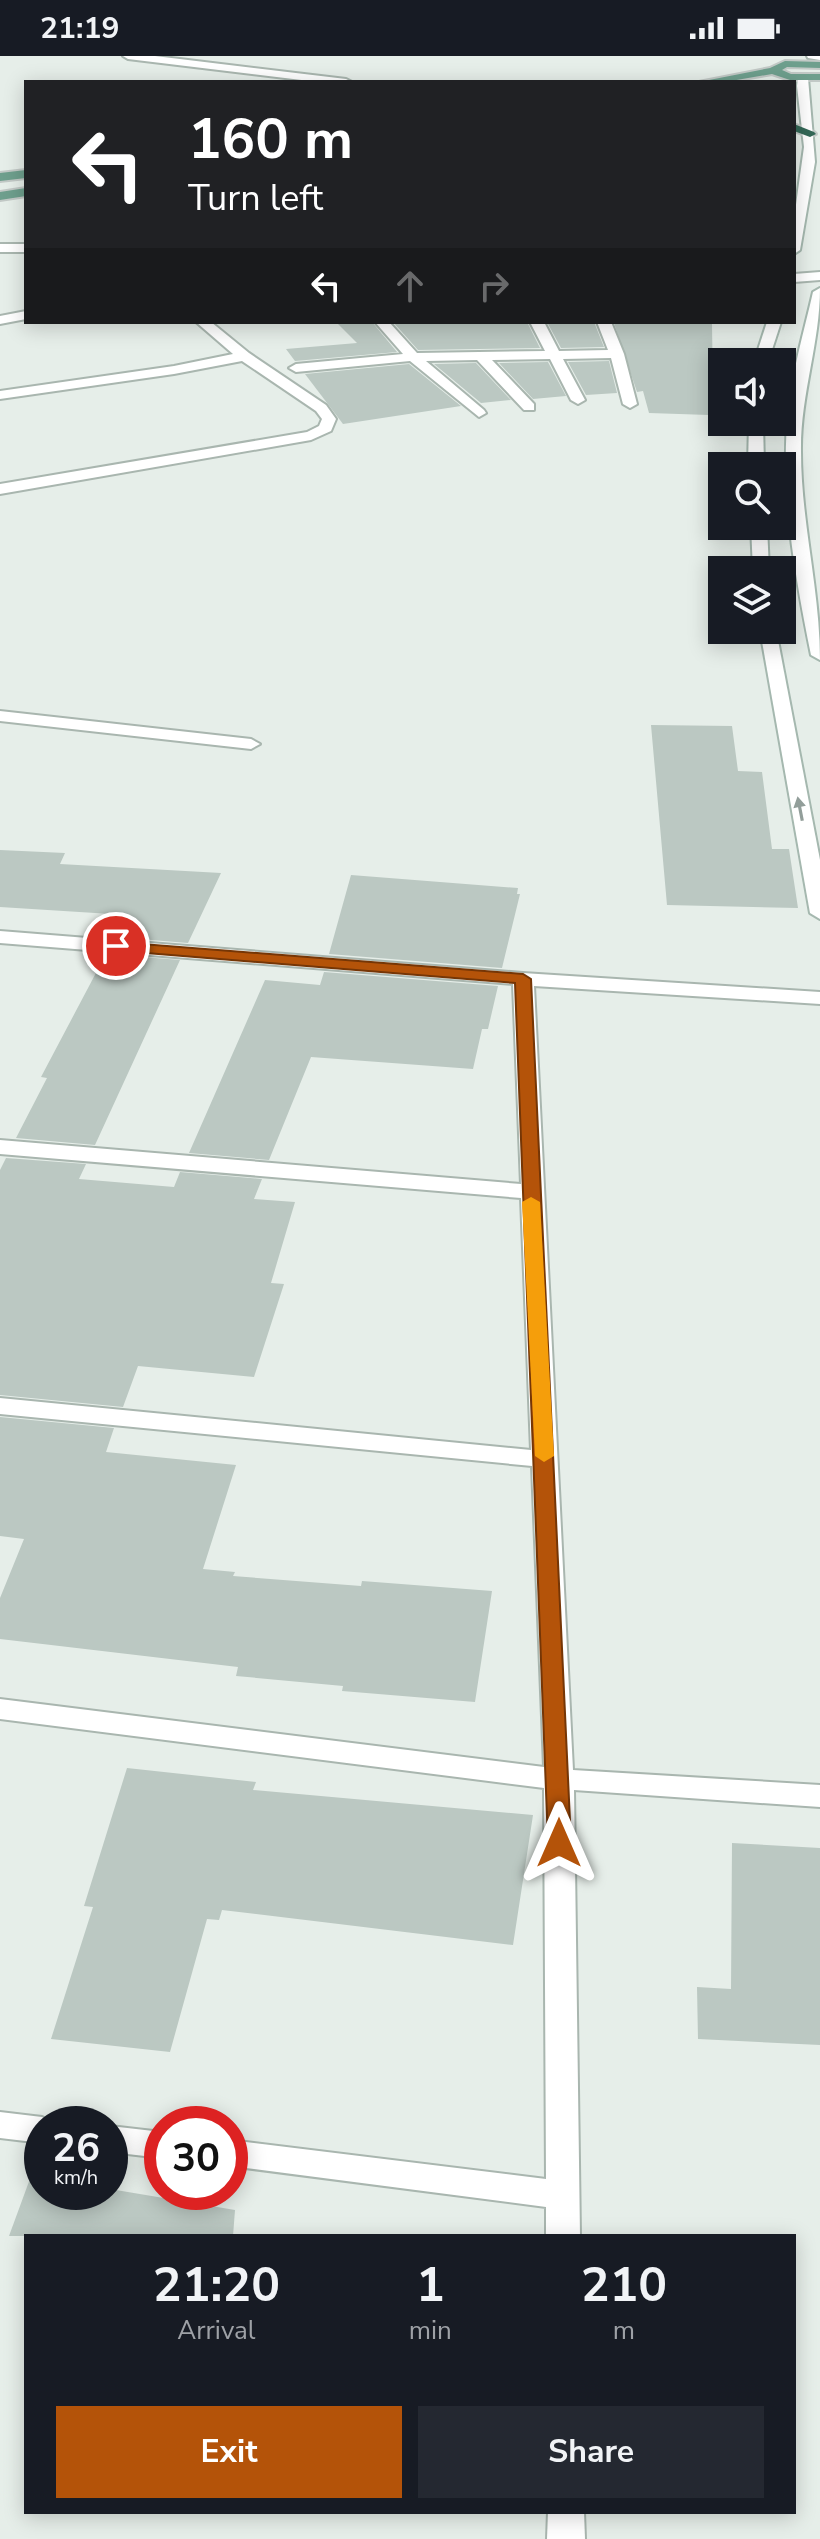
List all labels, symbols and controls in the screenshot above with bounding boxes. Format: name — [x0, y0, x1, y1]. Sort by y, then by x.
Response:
text: 21:19 — [40, 8, 119, 49]
text: 160 m — [188, 101, 353, 178]
icon: left — [56, 112, 160, 216]
text: Turn left — [188, 174, 323, 223]
icon: left — [304, 264, 348, 308]
icon: ahead — [388, 264, 432, 308]
icon: right — [472, 264, 516, 308]
map controls — [708, 348, 796, 644]
button: sound — [708, 348, 796, 436]
button: search — [708, 452, 796, 540]
button: layers — [708, 556, 796, 644]
one-way arrow — [793, 796, 805, 821]
pin — [82, 912, 150, 980]
icon: arrive — [94, 924, 138, 968]
position arrow — [517, 1801, 601, 1885]
speed limit sign: 30 — [144, 2106, 248, 2210]
text: 26 — [52, 2121, 100, 2175]
text: km/h — [54, 2164, 98, 2191]
text: 21:20 — [153, 2252, 280, 2318]
text: 1 — [416, 2252, 445, 2318]
text: 210 — [581, 2252, 667, 2318]
text: Arrival — [177, 2313, 256, 2348]
text: min — [409, 2313, 452, 2348]
text: m — [613, 2313, 635, 2348]
button: Exit — [56, 2406, 402, 2498]
button: Share — [418, 2406, 764, 2498]

